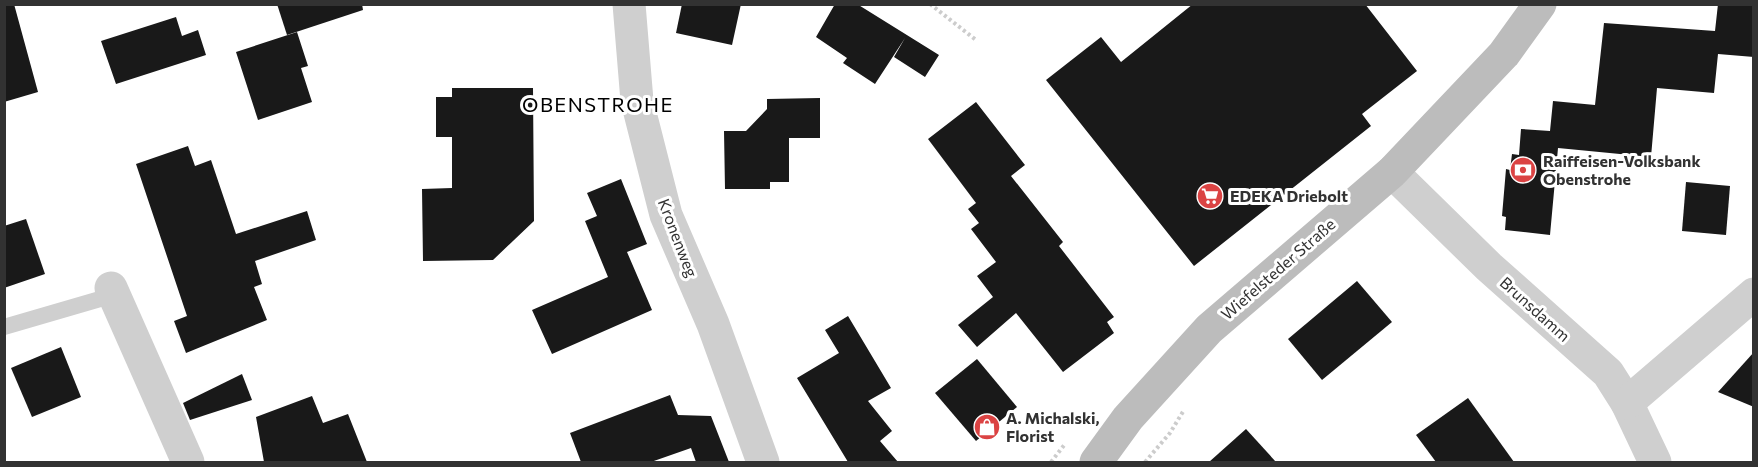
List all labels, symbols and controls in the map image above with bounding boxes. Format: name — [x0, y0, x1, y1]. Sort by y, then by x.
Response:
district label: OBENSTROHE — [522, 92, 674, 116]
place label: Raiffeisen-Volksbank Obenstrohe — [1543, 151, 1701, 188]
bank icon: Raiffeisen-Volksbank Obenstrohe — [1508, 155, 1538, 185]
supermarket icon: EDEKA Driebolt — [1195, 181, 1225, 211]
place label: EDEKA Driebolt — [1230, 186, 1348, 205]
street label: Kronenweg — [655, 196, 702, 280]
street label: Wiefelsteder Straße — [1217, 214, 1339, 323]
street label: Brunsdamm — [1496, 272, 1574, 345]
place label: A. Michalski, Florist — [1006, 408, 1100, 445]
shop icon: A. Michalski, Florist — [972, 412, 1002, 442]

